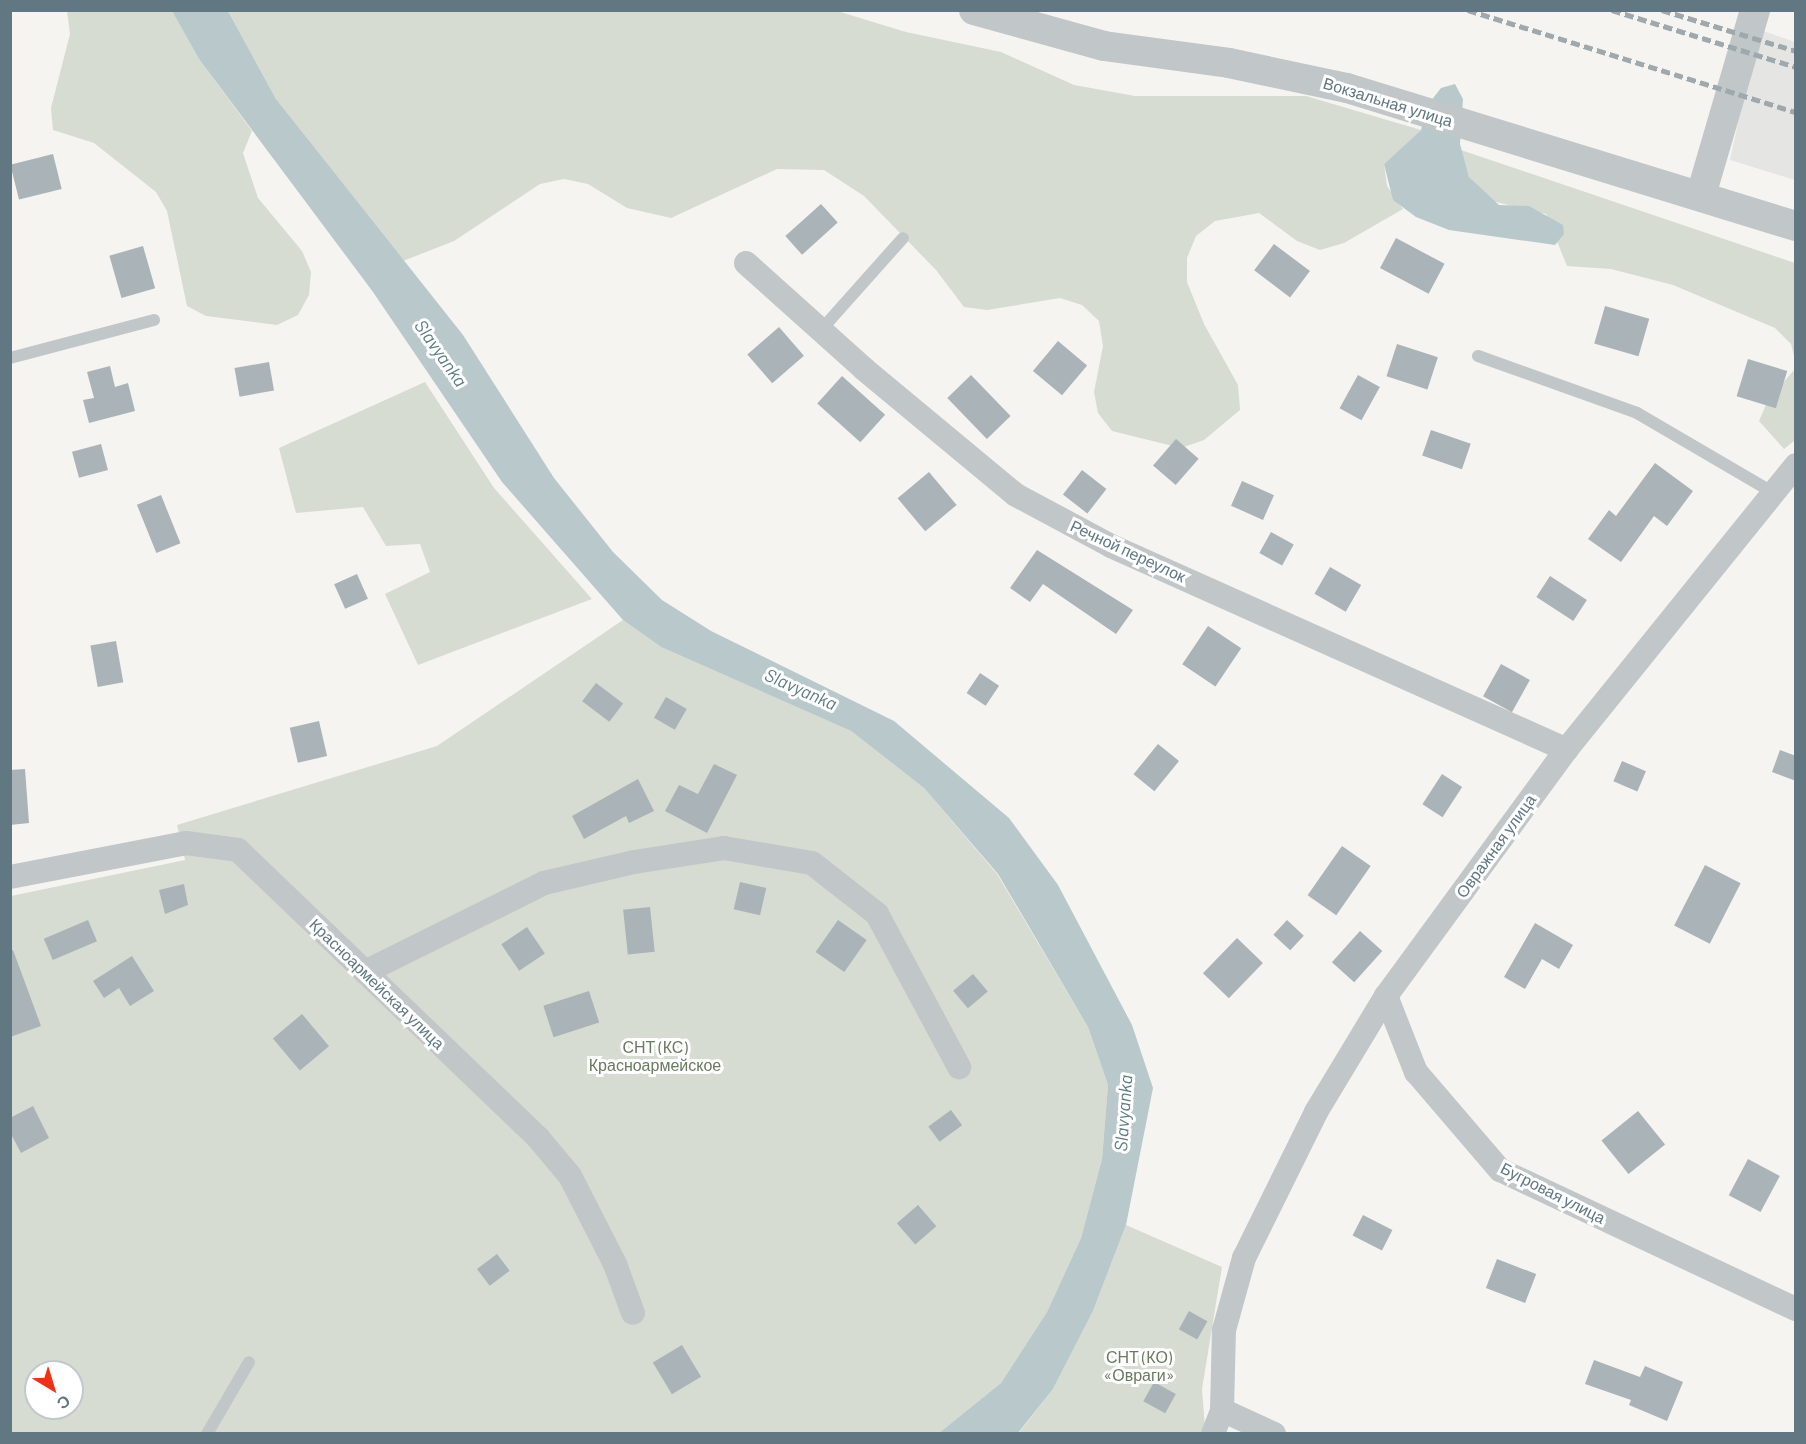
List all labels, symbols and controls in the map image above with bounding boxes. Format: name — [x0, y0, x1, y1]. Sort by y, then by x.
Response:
street label: Вокзальная улица — [1321, 73, 1455, 131]
water label: Slavyanka — [410, 315, 472, 391]
street label: Речной переулок — [1067, 516, 1189, 586]
water label: Slavyanka — [762, 664, 840, 714]
street label: Овражная улица — [1452, 791, 1540, 901]
street label: Красноармейская улица — [306, 915, 448, 1053]
park label: СНТ (КС) Красноармейское — [589, 1037, 721, 1075]
water label: Slavyanka — [1110, 1074, 1136, 1152]
street label: Бугровая улица — [1497, 1158, 1609, 1228]
park label: СНТ (КО) «Овраги» — [1104, 1347, 1174, 1385]
north arrow — [24, 1360, 84, 1420]
text: С — [54, 1392, 75, 1414]

